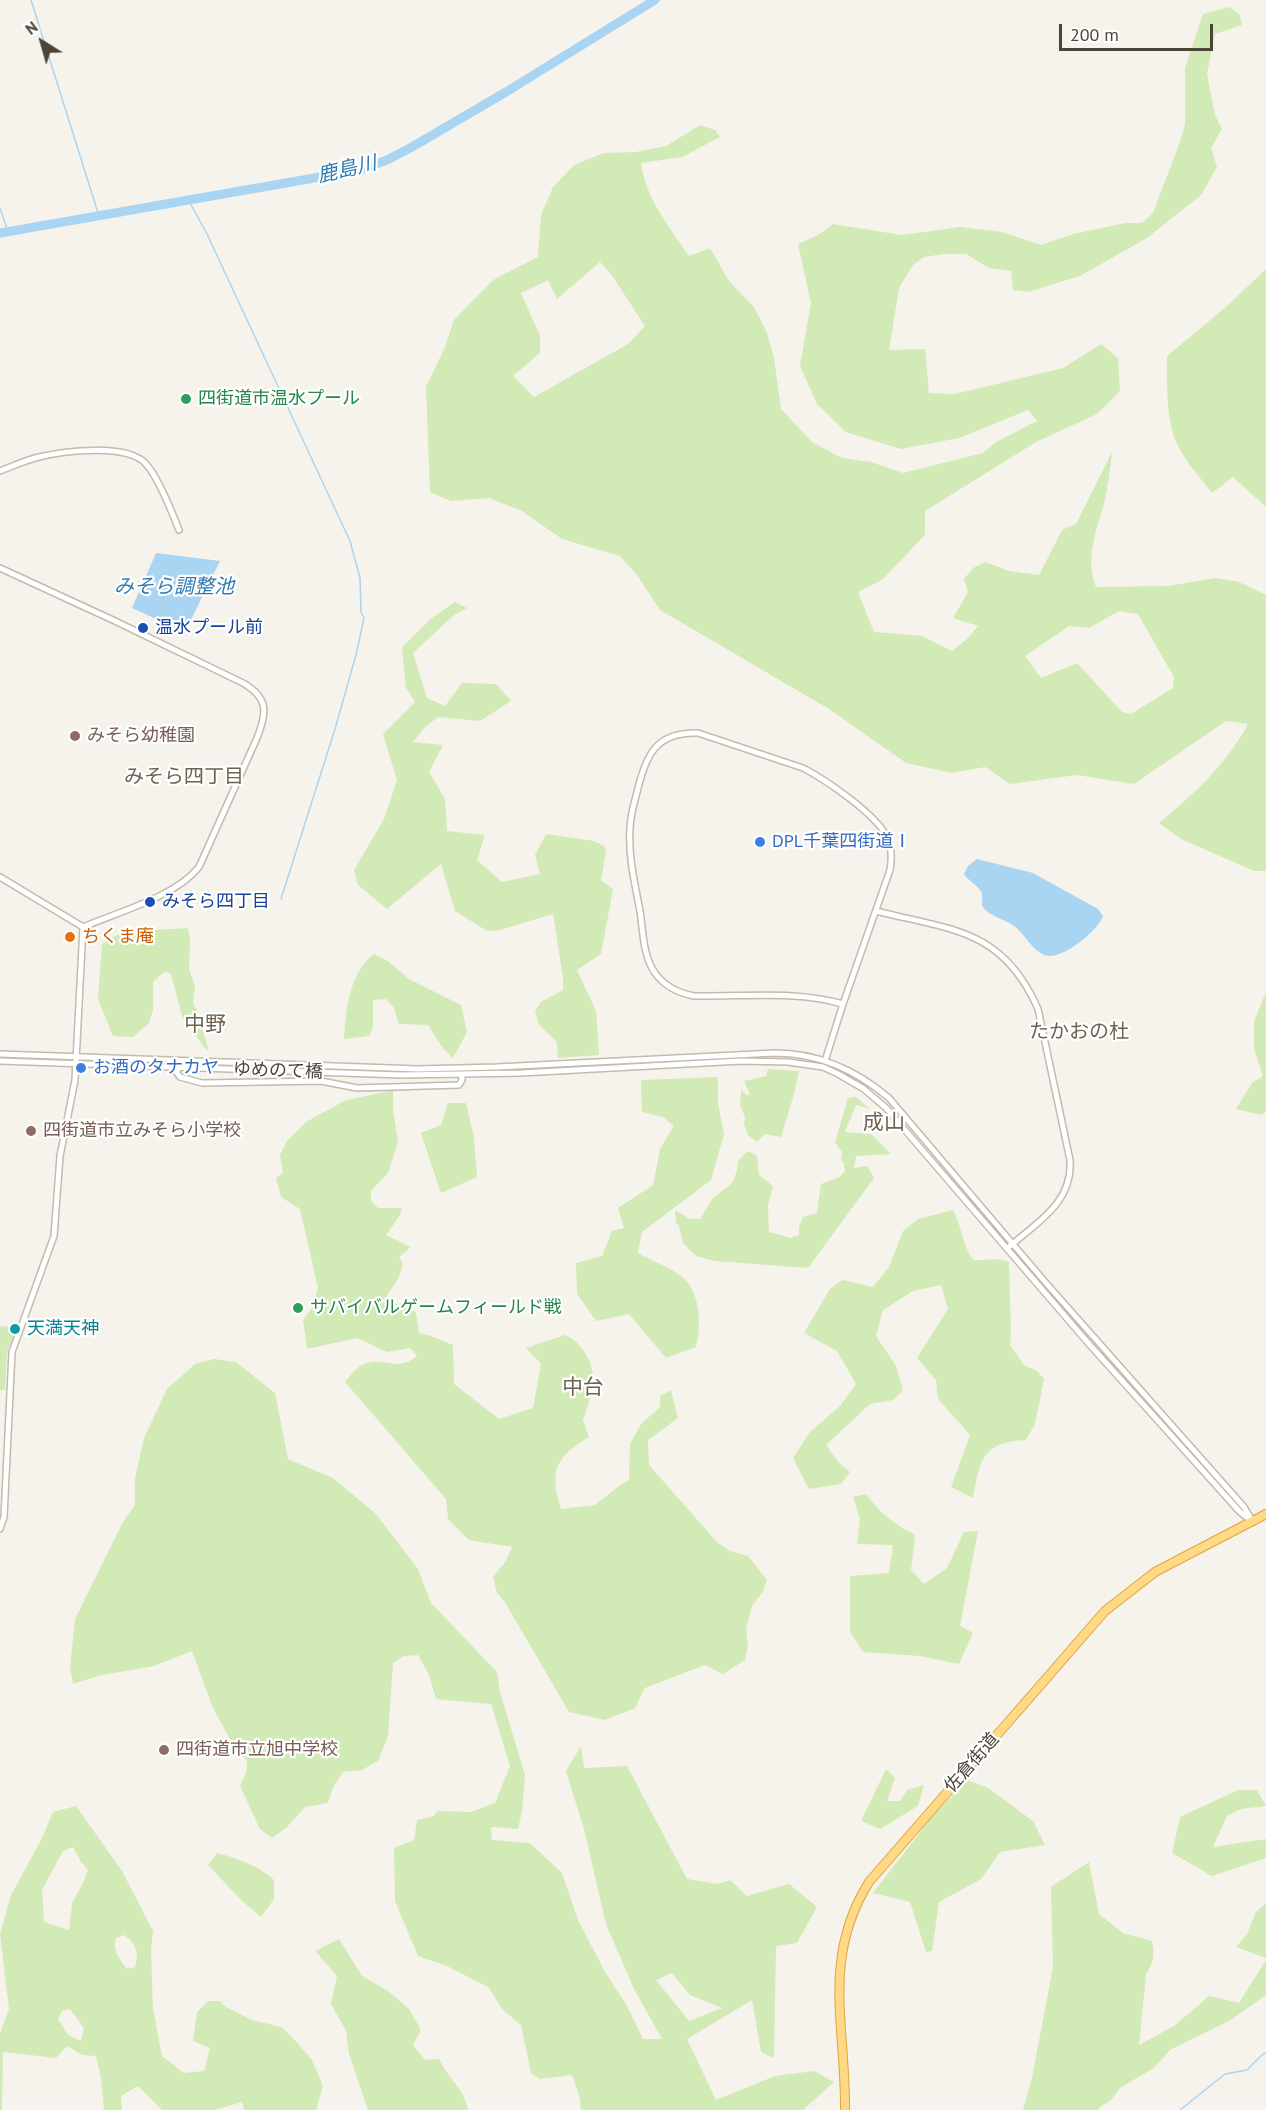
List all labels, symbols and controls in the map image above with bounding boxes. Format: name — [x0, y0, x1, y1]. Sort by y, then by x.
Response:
north arrow — [12, 12, 72, 72]
scale bar — [1062, 12, 1216, 50]
text: N — [21, 16, 41, 39]
text: 200 m — [1070, 23, 1119, 46]
water label: 鹿島川 — [315, 152, 379, 188]
place label: 四街道市温水プール — [198, 388, 360, 410]
marker: 四街道市温水プール — [179, 392, 193, 406]
water label: みそら調整池 — [114, 575, 234, 599]
place label: 温水プール前 — [155, 617, 263, 639]
marker: 温水プール前 — [136, 621, 150, 635]
place label: みそら幼稚園 — [87, 725, 195, 747]
marker: みそら幼稚園 — [68, 729, 82, 743]
district label: みそら四丁目 — [124, 765, 244, 789]
place label: DPL千葉四街道Ⅰ — [772, 831, 911, 853]
marker: DPL千葉四街道Ⅰ — [753, 835, 767, 849]
place label: みそら四丁目 — [162, 891, 270, 913]
marker: みそら四丁目 — [143, 895, 157, 909]
place label: ちくま庵 — [82, 926, 154, 948]
marker: ちくま庵 — [63, 930, 77, 944]
district label: 中野 — [184, 1012, 226, 1038]
district label: たかおの杜 — [1029, 1020, 1129, 1044]
place label: お酒のタナカヤ — [93, 1057, 219, 1079]
street label: ゆめのて橋 — [233, 1059, 323, 1083]
marker: お酒のタナカヤ — [74, 1061, 88, 1075]
district label: 成山 — [863, 1110, 905, 1136]
place label: 四街道市立みそら小学校 — [43, 1120, 241, 1142]
marker: 四街道市立みそら小学校 — [24, 1124, 38, 1138]
place label: サバイバルゲームフィールド戦 — [310, 1297, 562, 1319]
marker: サバイバルゲームフィールド戦 — [291, 1301, 305, 1315]
place label: 天満天神 — [27, 1318, 99, 1340]
marker: 天満天神 — [8, 1322, 22, 1336]
district label: 中台 — [562, 1375, 604, 1401]
street label: 佐倉街道 — [940, 1729, 1004, 1797]
place label: 四街道市立旭中学校 — [176, 1739, 338, 1761]
marker: 四街道市立旭中学校 — [157, 1743, 171, 1757]

